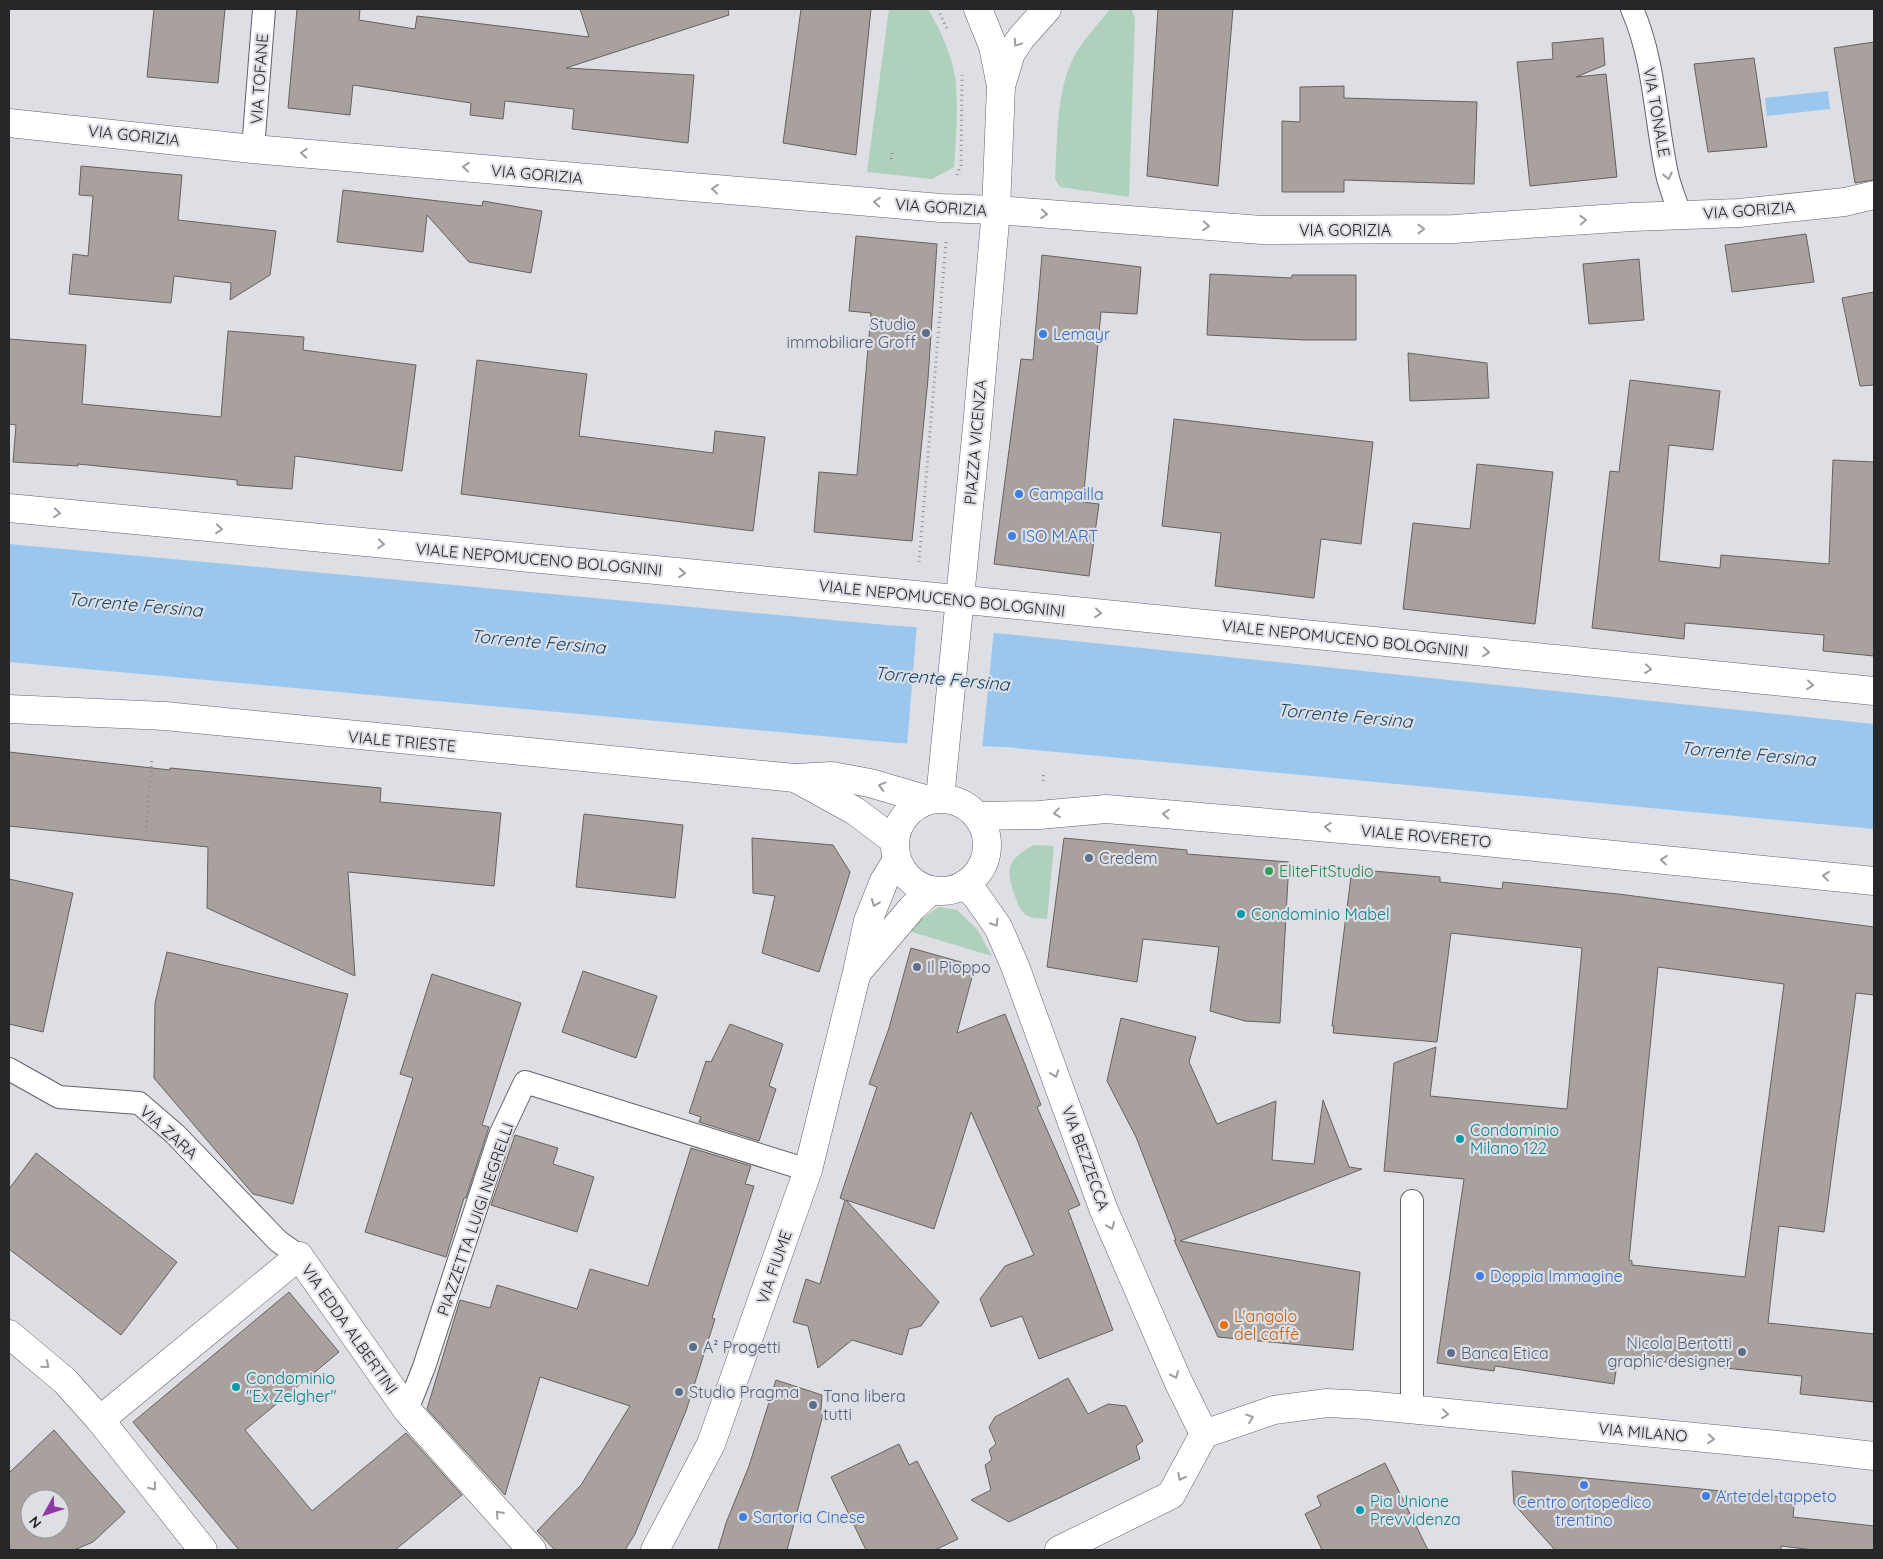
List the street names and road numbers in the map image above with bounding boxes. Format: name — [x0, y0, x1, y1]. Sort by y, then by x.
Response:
street label: VIA TOFANE — [246, 33, 272, 125]
street label: VIA TONALE — [1639, 66, 1675, 158]
street label: VIA GORIZIA — [87, 120, 181, 150]
street label: VIA GORIZIA — [490, 160, 584, 188]
street label: VIA GORIZIA — [894, 194, 988, 220]
street label: VIA GORIZIA — [1702, 197, 1796, 223]
street label: VIA GORIZIA — [1299, 220, 1391, 240]
street label: PIAZZA VICENZA — [960, 379, 990, 505]
street label: VIALE NEPOMUCENO BOLOGNINI — [415, 538, 663, 580]
street label: VIALE NEPOMUCENO BOLOGNINI — [818, 575, 1066, 621]
street label: VIALE NEPOMUCENO BOLOGNINI — [1221, 615, 1469, 661]
street label: VIALE TRIESTE — [347, 726, 457, 756]
street label: VIALE ROVERETO — [1360, 820, 1492, 852]
street label: VIA ZARA — [136, 1101, 202, 1163]
street label: VIA BEZZECCA — [1058, 1103, 1114, 1213]
street label: PIAZZETTA LUIGI NEGRELLI — [432, 1120, 518, 1318]
street label: VIA FIUME — [752, 1228, 796, 1306]
street label: VIA EDDA ALBERTINI — [298, 1260, 402, 1398]
street label: VIA MILANO — [1598, 1418, 1688, 1446]

